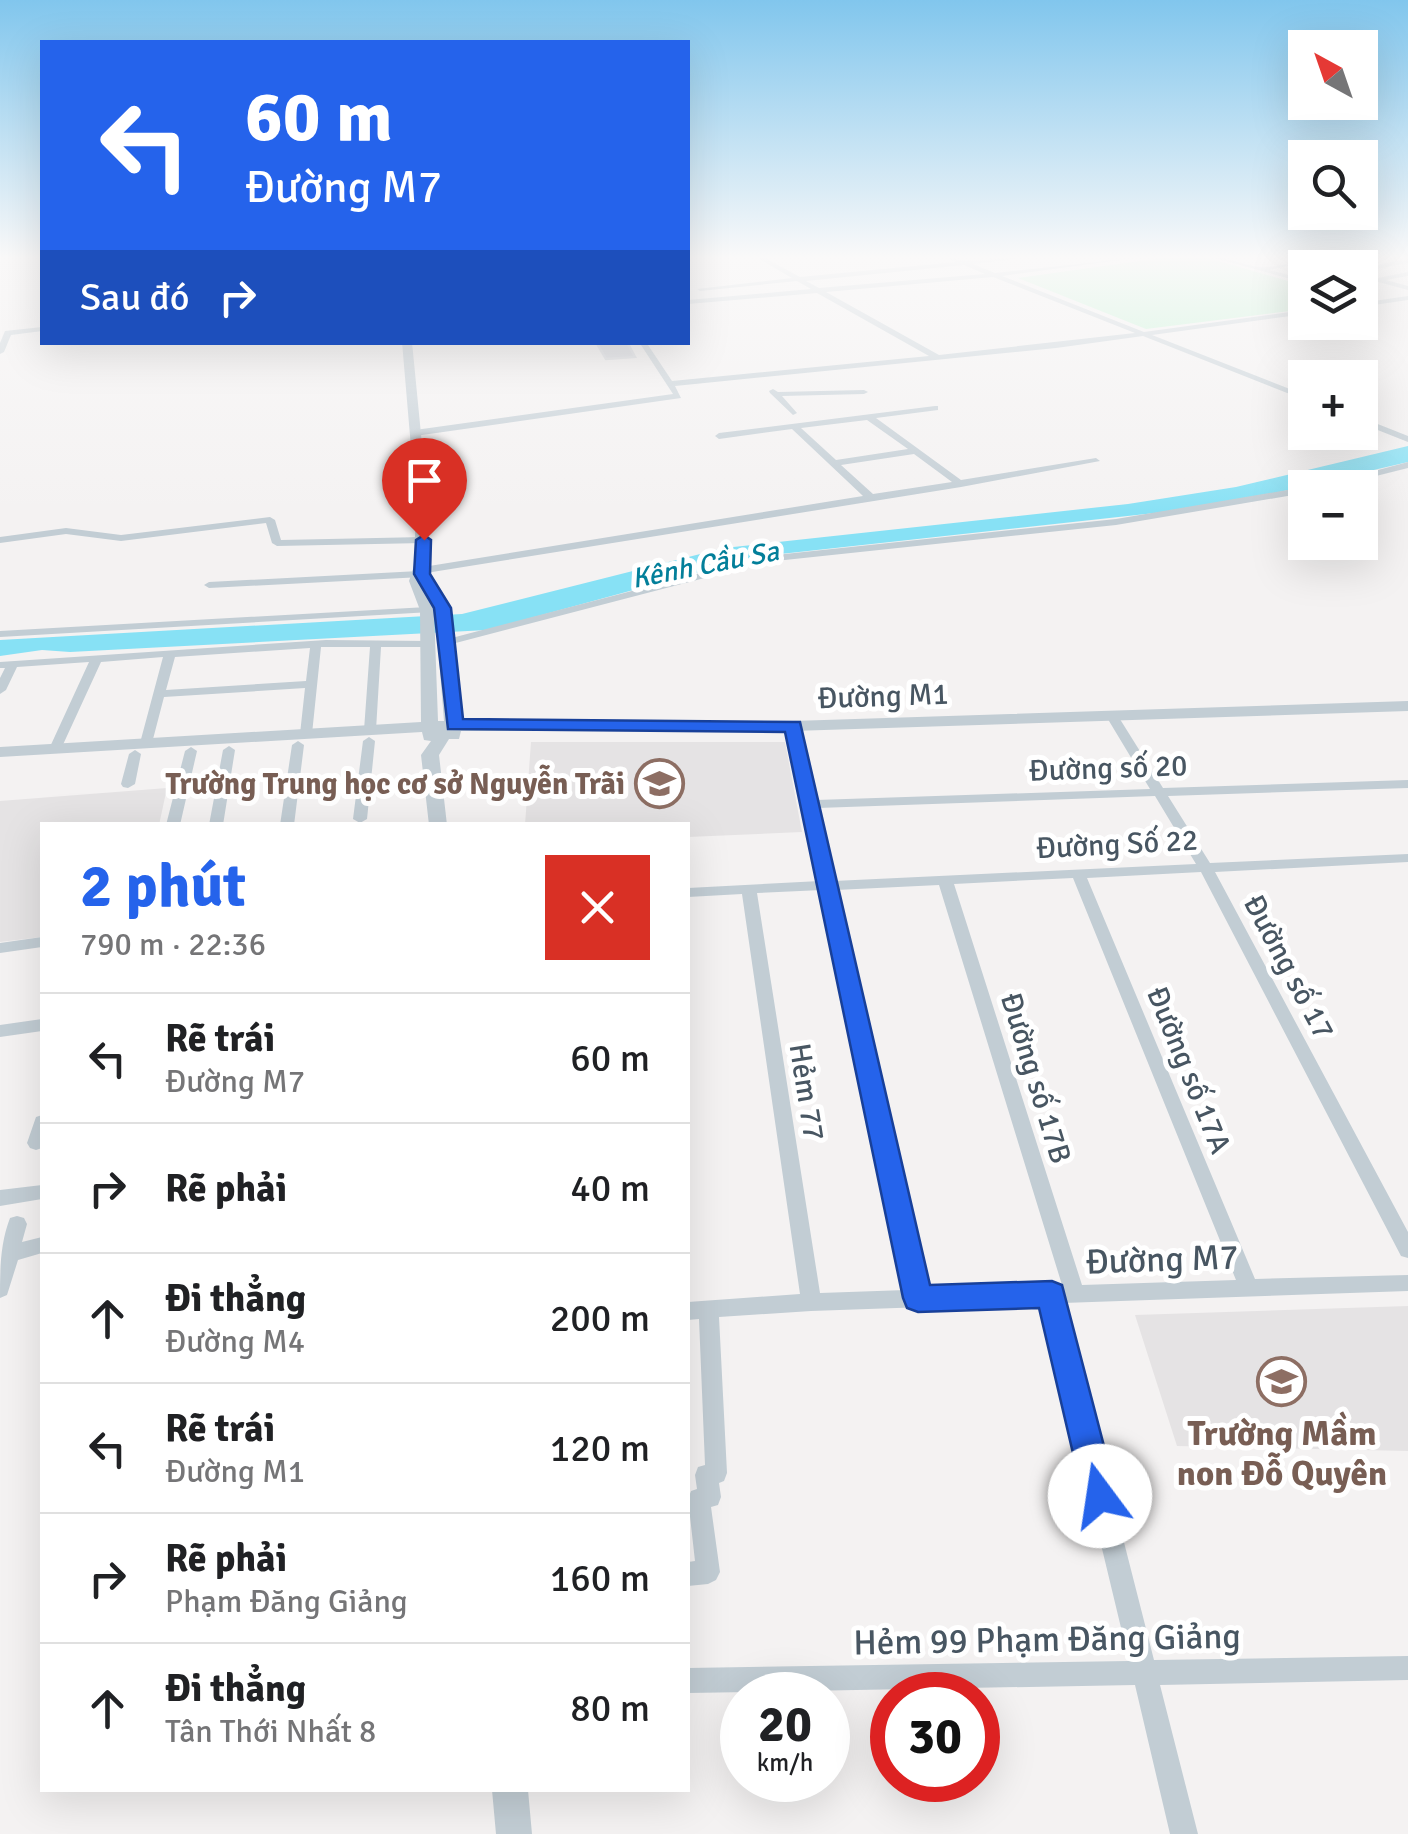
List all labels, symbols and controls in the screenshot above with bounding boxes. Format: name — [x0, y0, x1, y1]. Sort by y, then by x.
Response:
north arrow — [1288, 30, 1378, 120]
map controls — [1288, 30, 1378, 560]
text: 60 m — [245, 74, 393, 160]
icon: left — [80, 80, 210, 210]
button: search — [1288, 140, 1378, 230]
text: Đường M7 — [245, 160, 442, 215]
button: layers — [1288, 250, 1378, 340]
icon: right — [210, 270, 265, 325]
text: Sau đó — [80, 274, 190, 321]
button: + — [1288, 360, 1378, 450]
pin — [382, 438, 467, 541]
icon: arrive — [397, 453, 452, 508]
button: − — [1288, 470, 1378, 560]
water label: Kênh Cầu Sa — [629, 534, 782, 596]
street label: Đường M1 — [817, 676, 949, 717]
street label: Đường số 20 — [1028, 747, 1188, 790]
school or university icon: Trường Trung học cơ sở Nguyễn Trãi — [634, 758, 686, 810]
place label: Trường Trung học cơ sở Nguyễn Trãi — [166, 764, 625, 803]
street label: Đường Số 22 — [1035, 822, 1199, 867]
text: 2 phút — [80, 850, 246, 924]
button: close — [545, 855, 650, 960]
street label: Đường số 17 — [1235, 889, 1342, 1046]
text: 790 m · 22:36 — [80, 925, 266, 964]
street label: Đường số 17A — [1138, 981, 1239, 1159]
street label: Đường số 17B — [992, 988, 1079, 1168]
text: Rẽ trái — [165, 1015, 275, 1062]
icon: left — [80, 1031, 135, 1086]
text: 60 m — [570, 1035, 650, 1082]
street label: Hẻm 77 — [781, 1041, 832, 1143]
text: Đường M7 — [165, 1062, 305, 1101]
icon: right — [80, 1161, 135, 1216]
text: Rẽ phải — [165, 1165, 287, 1212]
text: 40 m — [570, 1165, 650, 1212]
street label: Đường M7 — [1085, 1235, 1239, 1284]
text: Đi thẳng — [165, 1275, 306, 1322]
icon: ahead — [80, 1291, 135, 1346]
text: 200 m — [550, 1295, 650, 1342]
text: Đường M4 — [165, 1322, 305, 1361]
school or university icon: Trường Mầm non Đỗ Quyên — [1256, 1355, 1308, 1407]
text: Rẽ trái — [165, 1405, 275, 1452]
place label: Trường Mầm non Đỗ Quyên — [1177, 1411, 1387, 1495]
icon: left — [80, 1421, 135, 1476]
text: 120 m — [550, 1425, 650, 1472]
position arrow — [1048, 1444, 1152, 1548]
text: Đường M1 — [165, 1452, 305, 1491]
text: Rẽ phải — [165, 1535, 287, 1582]
icon: right — [80, 1551, 135, 1606]
text: 160 m — [550, 1555, 650, 1602]
text: Phạm Đăng Giảng — [165, 1582, 408, 1621]
street label: Hẻm 99 Phạm Đăng Giảng — [853, 1615, 1241, 1664]
text: Đi thẳng — [165, 1665, 306, 1712]
speed limit sign: 30 — [870, 1672, 1000, 1802]
icon: ahead — [80, 1681, 135, 1736]
text: 80 m — [570, 1685, 650, 1732]
text: 20 — [758, 1694, 812, 1756]
text: Tân Thới Nhất 8 — [165, 1712, 376, 1751]
text: km/h — [757, 1747, 813, 1778]

